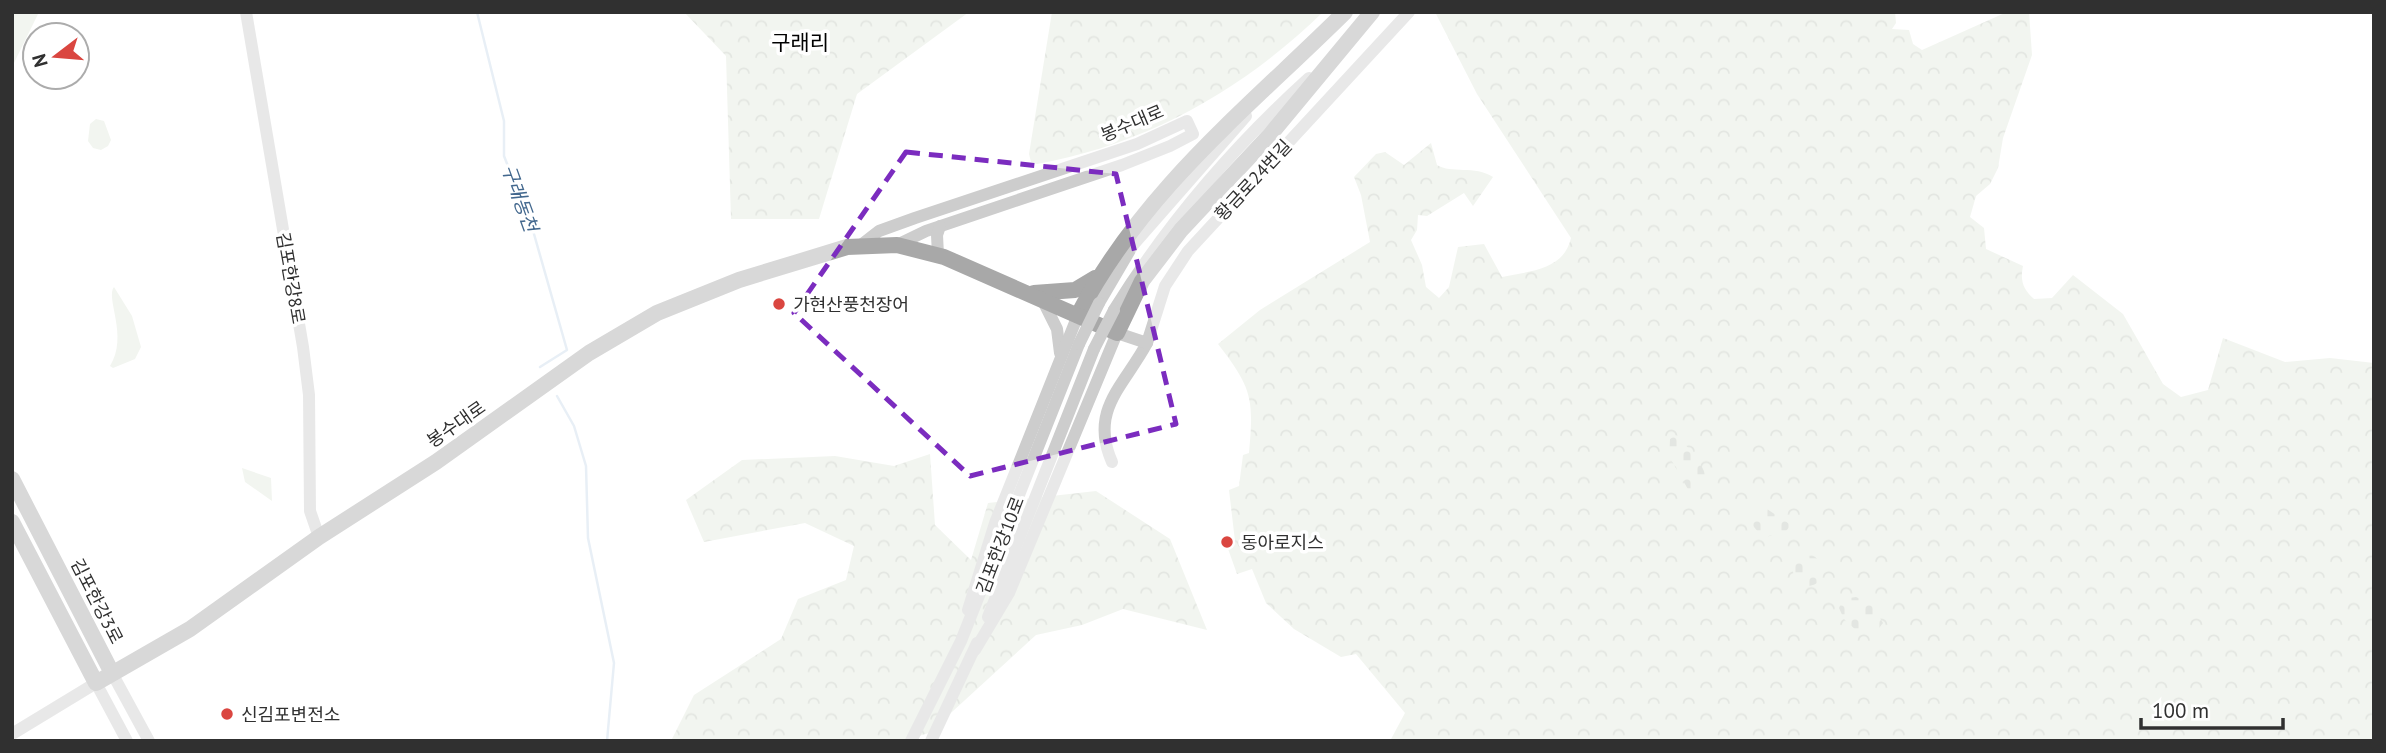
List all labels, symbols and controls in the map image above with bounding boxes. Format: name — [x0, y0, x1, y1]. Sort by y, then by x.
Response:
north arrow — [21, 21, 91, 91]
district label: 구래리 — [771, 29, 829, 56]
text: N — [26, 51, 53, 70]
street label: 봉수대로 — [1097, 99, 1167, 147]
street label: 황금로24번길 — [1210, 135, 1296, 225]
water label: 구래동천 — [497, 161, 544, 236]
street label: 김포한강8로 — [272, 230, 310, 326]
place label: 가현산풍천장어 — [793, 293, 909, 316]
marker: 가현산풍천장어 — [771, 296, 787, 312]
street label: 봉수대로 — [422, 396, 490, 452]
street label: 김포한강10로 — [971, 493, 1029, 597]
place label: 동아로지스 — [1241, 531, 1324, 554]
marker: 동아로지스 — [1219, 534, 1235, 550]
street label: 김포한강3로 — [66, 555, 128, 647]
scale bar — [2141, 686, 2283, 730]
text: 100 m — [2152, 697, 2209, 724]
place label: 신김포변전소 — [241, 703, 340, 726]
marker: 신김포변전소 — [219, 706, 235, 722]

